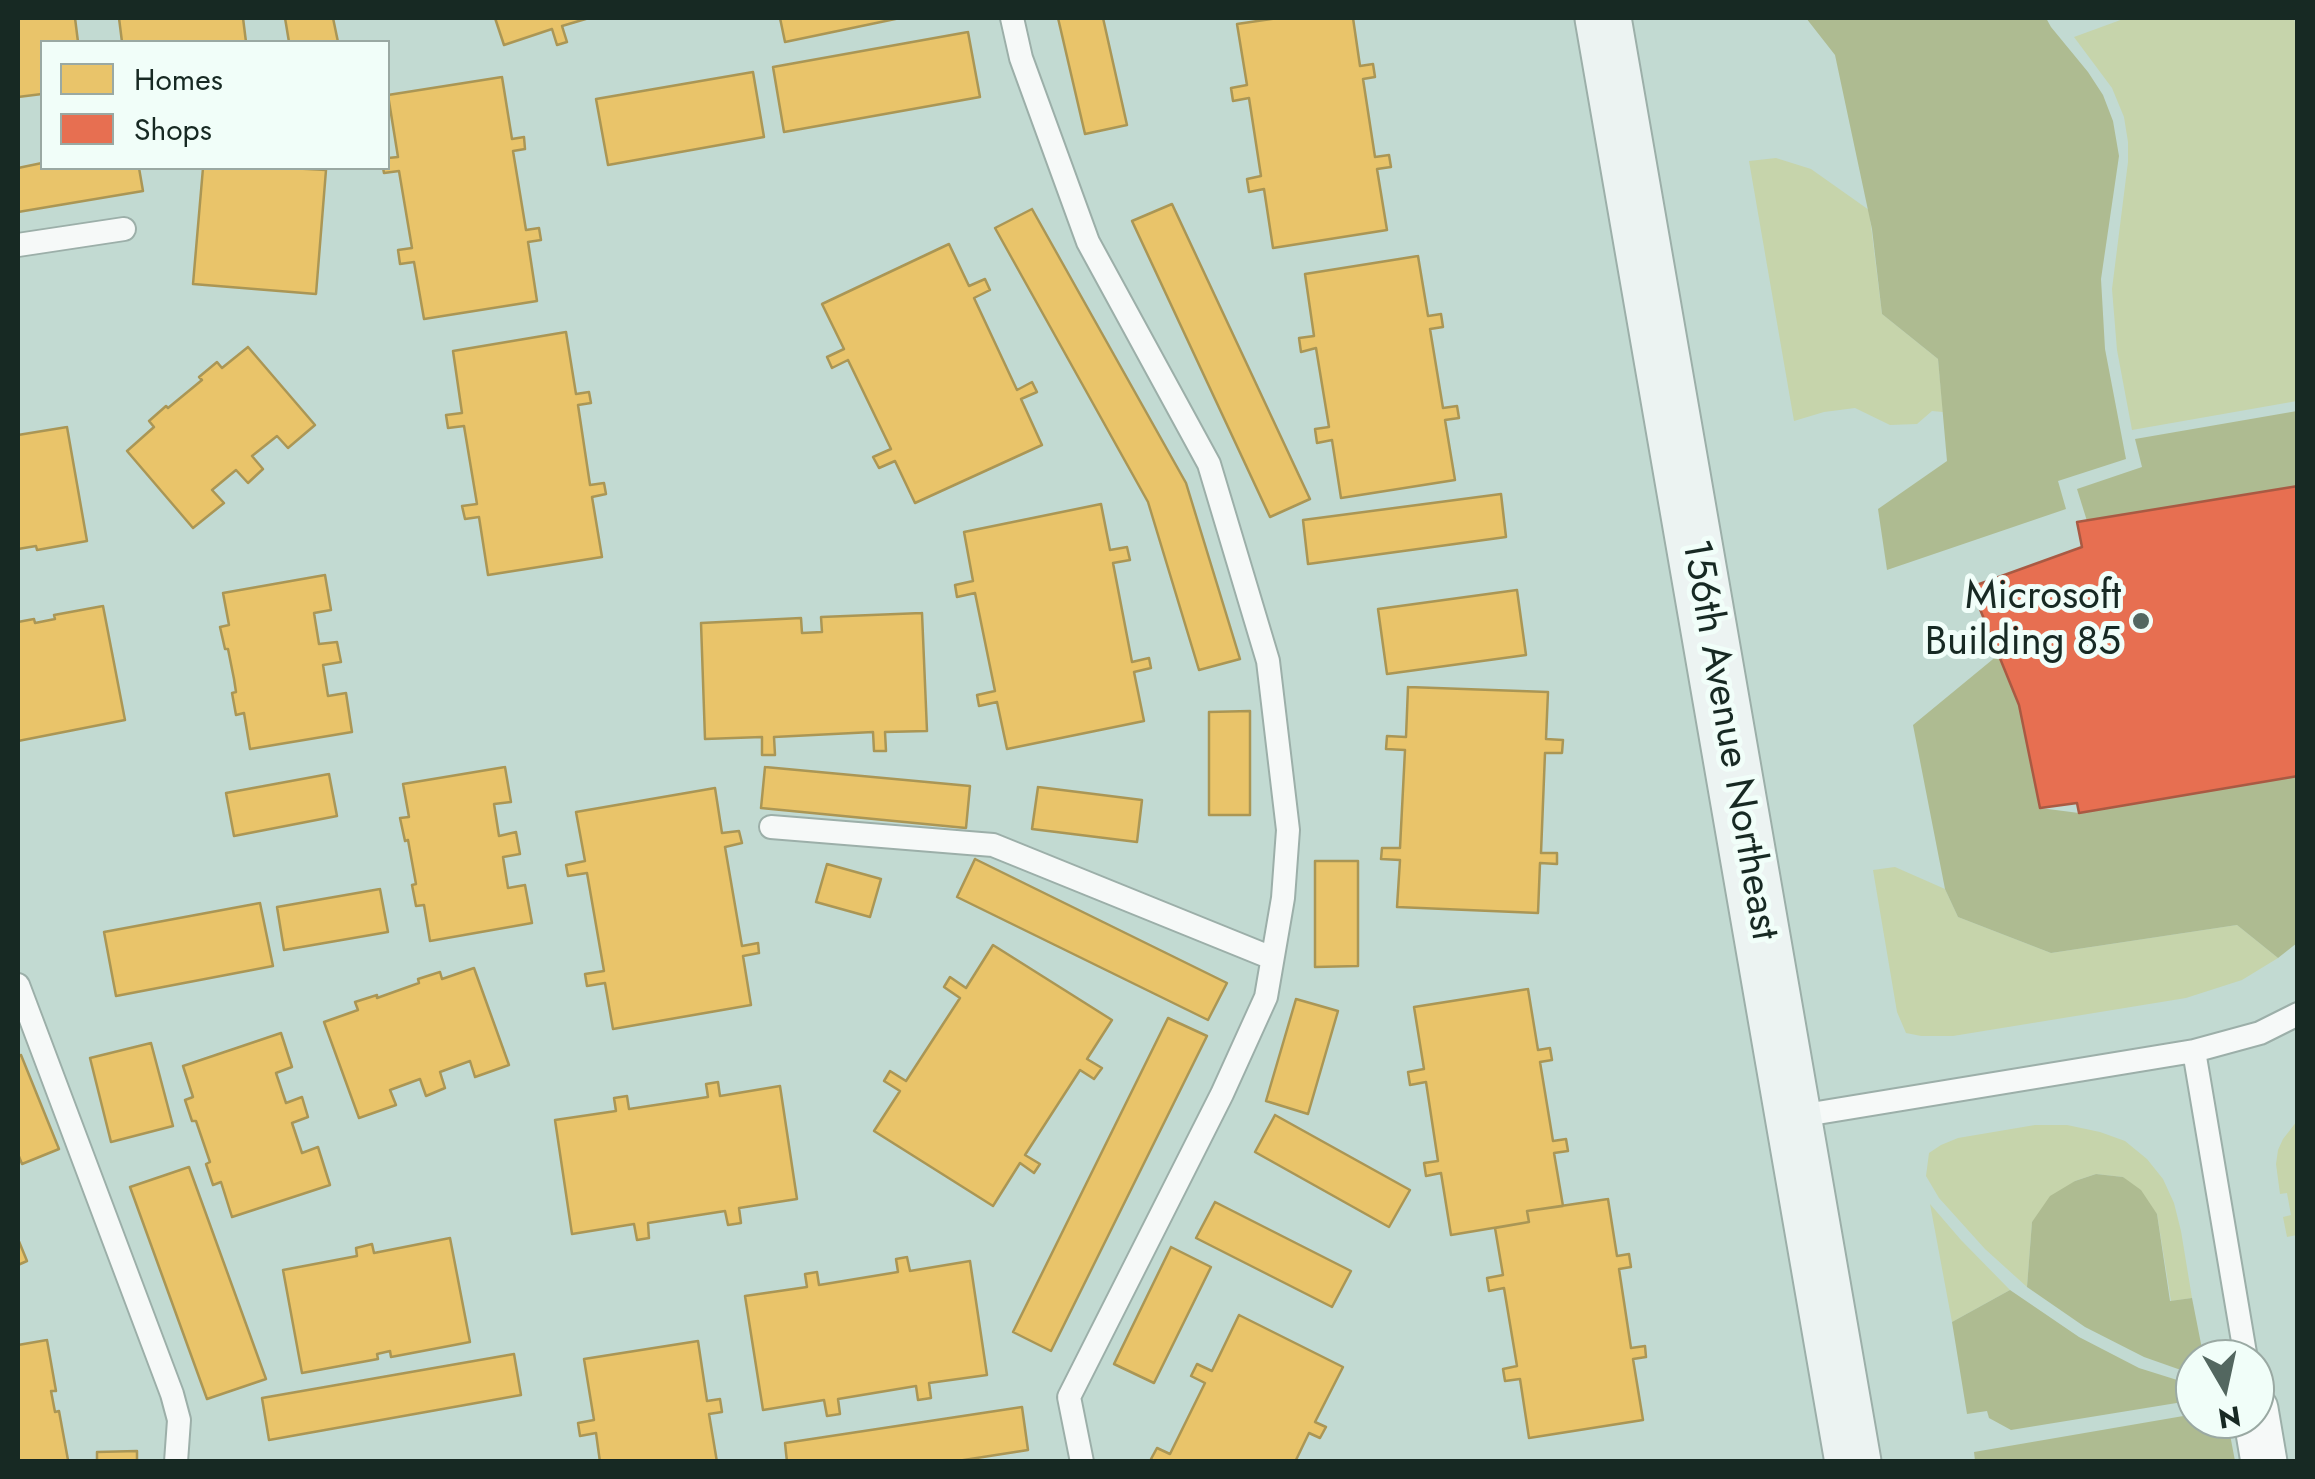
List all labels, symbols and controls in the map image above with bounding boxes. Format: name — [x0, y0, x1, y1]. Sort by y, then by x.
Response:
legend — [40, 40, 390, 170]
text: Homes — [134, 58, 223, 101]
text: Shops — [134, 108, 212, 151]
street label: 156th Avenue Northeast — [1669, 536, 1787, 944]
place label: Microsoft Building 85 — [1925, 574, 2121, 668]
marker: Microsoft Building 85 — [2130, 610, 2152, 632]
north arrow — [2175, 1339, 2275, 1439]
text: N — [2215, 1395, 2244, 1439]

